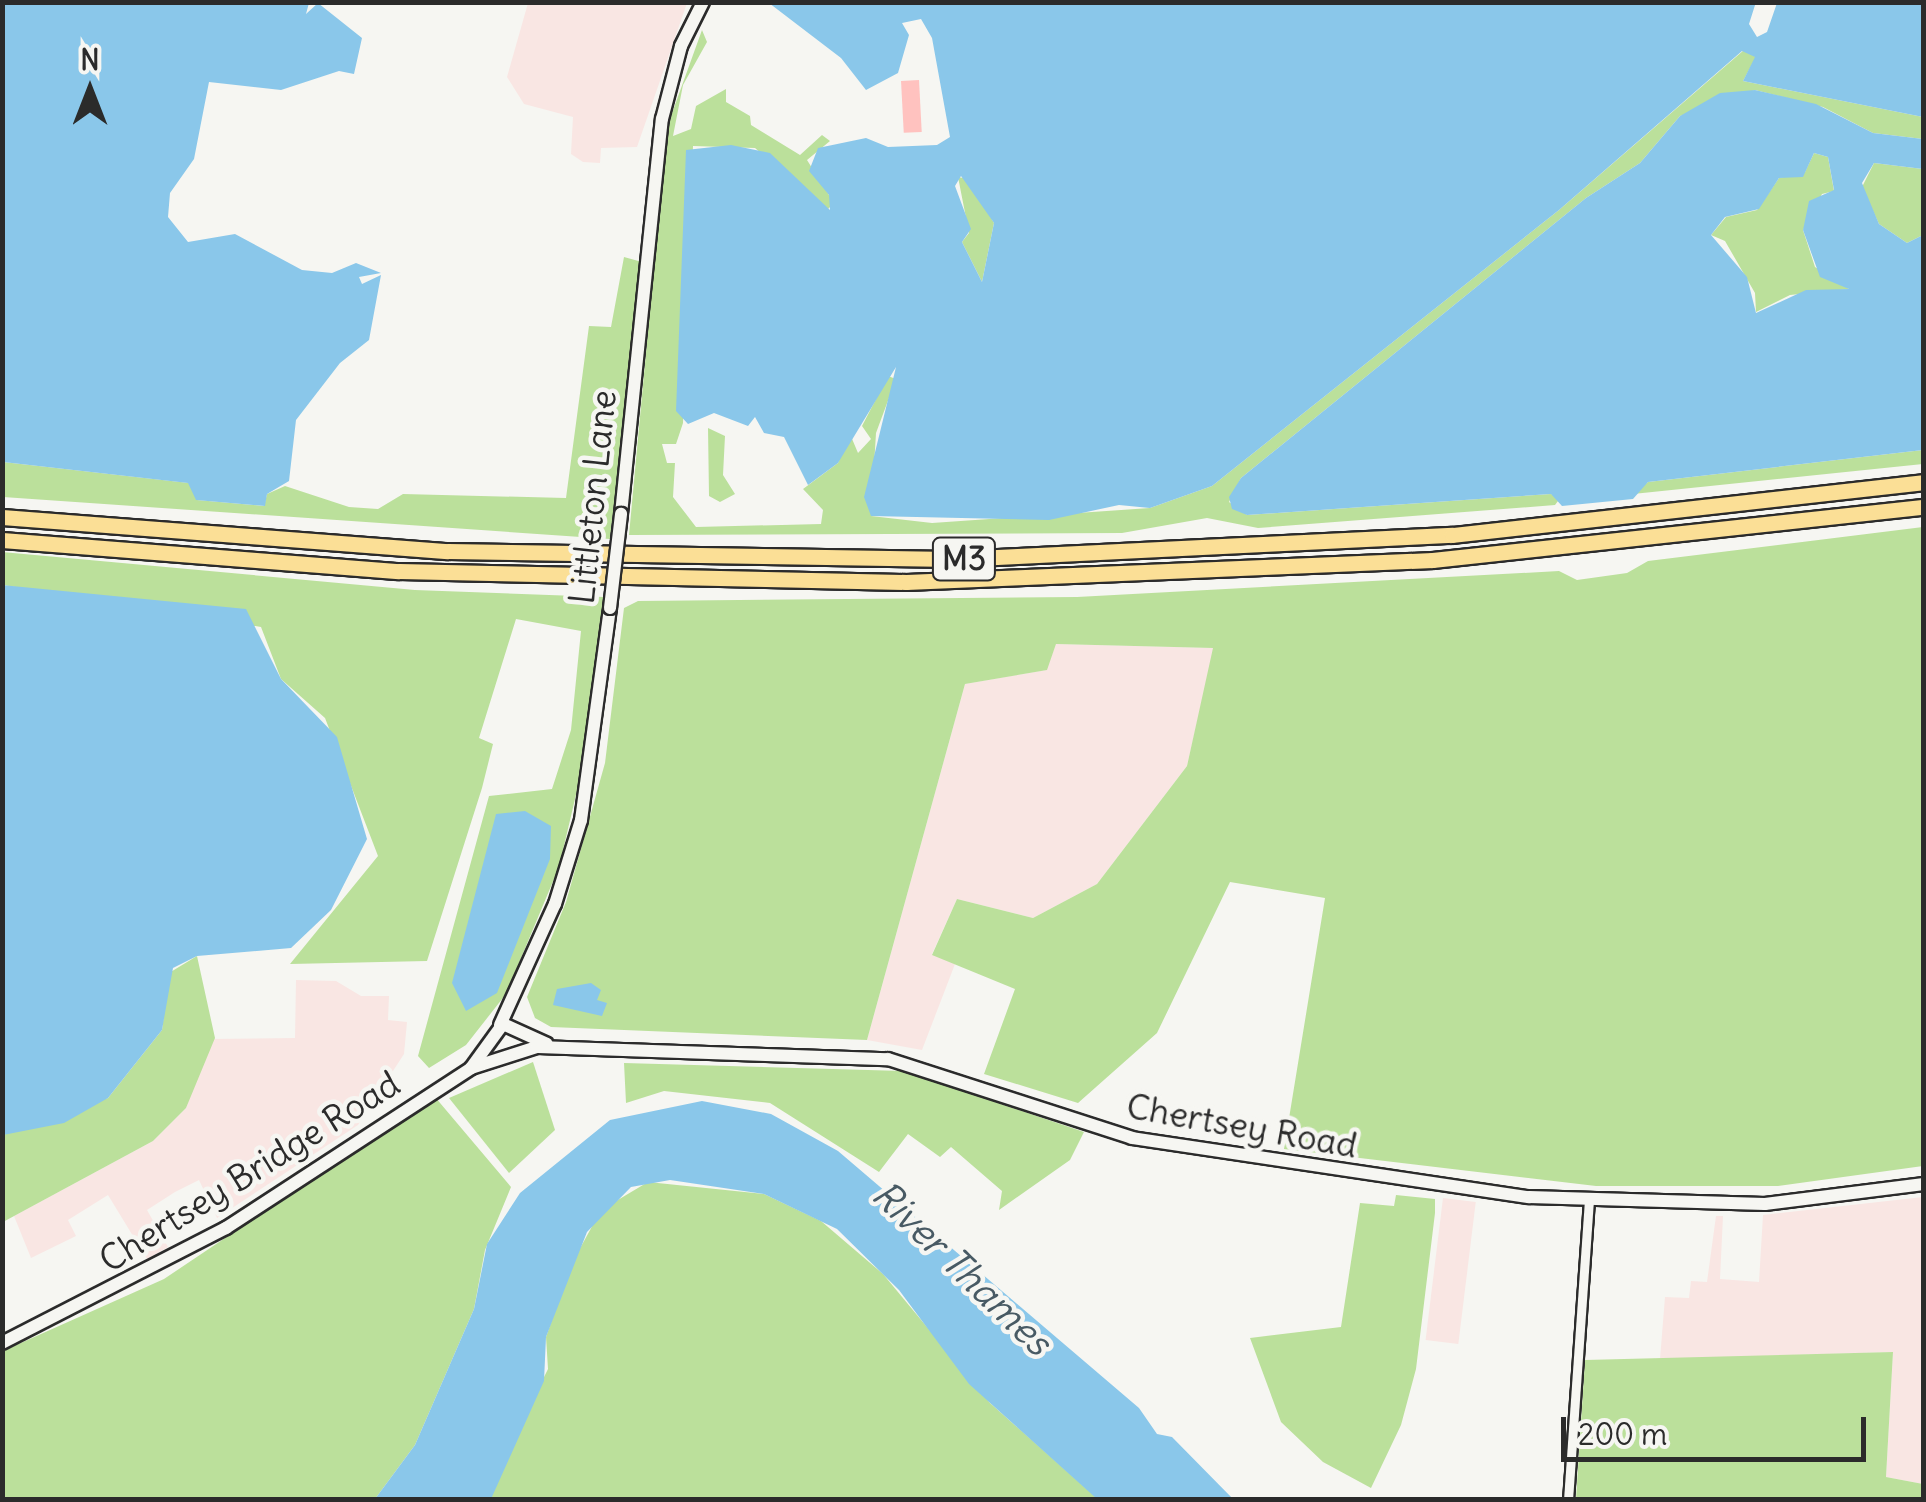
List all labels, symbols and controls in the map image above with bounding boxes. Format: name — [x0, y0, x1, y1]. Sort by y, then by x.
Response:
north arrow — [40, 40, 140, 140]
text: N — [80, 42, 100, 78]
street label: Littleton Lane — [560, 388, 624, 606]
road number: M3 — [932, 532, 996, 586]
street label: Chertsey Bridge Road — [91, 1062, 407, 1280]
street label: Chertsey Road — [1124, 1084, 1360, 1166]
water label: River Thames — [863, 1171, 1061, 1365]
scale bar — [1566, 1397, 1871, 1459]
text: 200 m — [1578, 1415, 1667, 1453]

